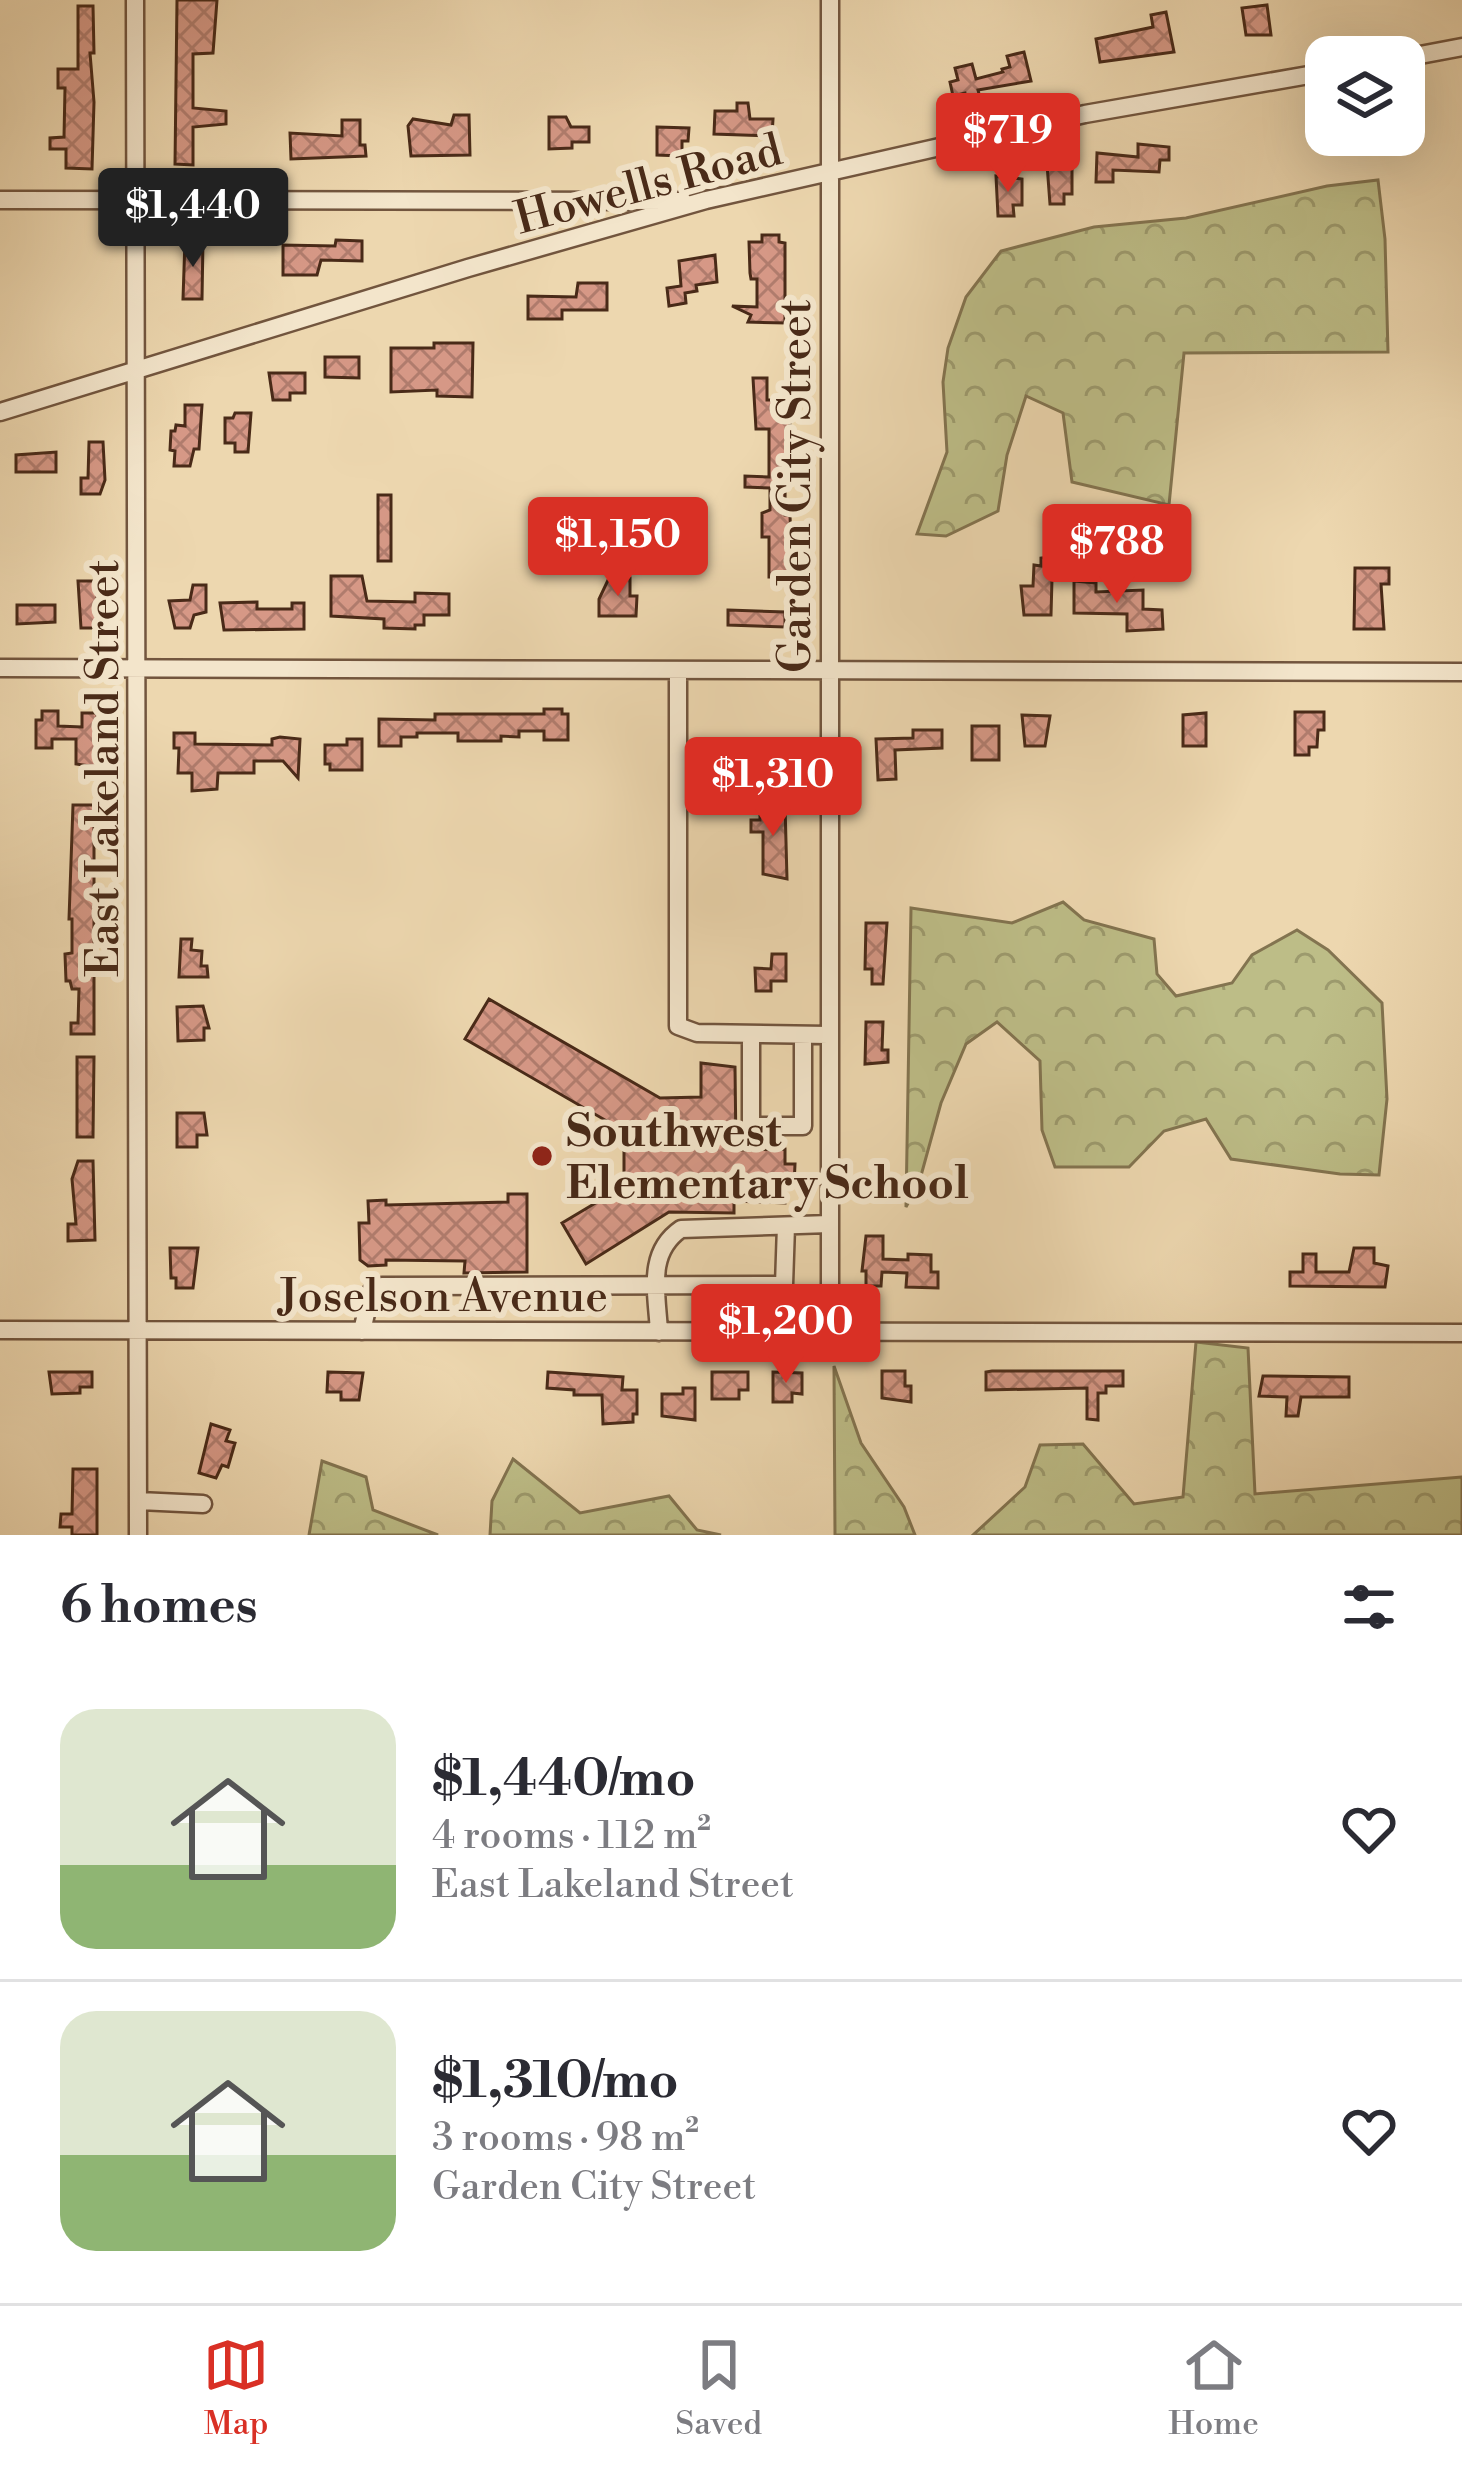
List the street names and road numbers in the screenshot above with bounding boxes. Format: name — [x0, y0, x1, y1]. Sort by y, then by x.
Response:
street label: Howells Road — [509, 122, 789, 248]
street label: Garden City Street — [768, 299, 825, 673]
street label: East Lakeland Street — [76, 559, 133, 977]
street label: Joselson Avenue — [276, 1269, 608, 1326]

